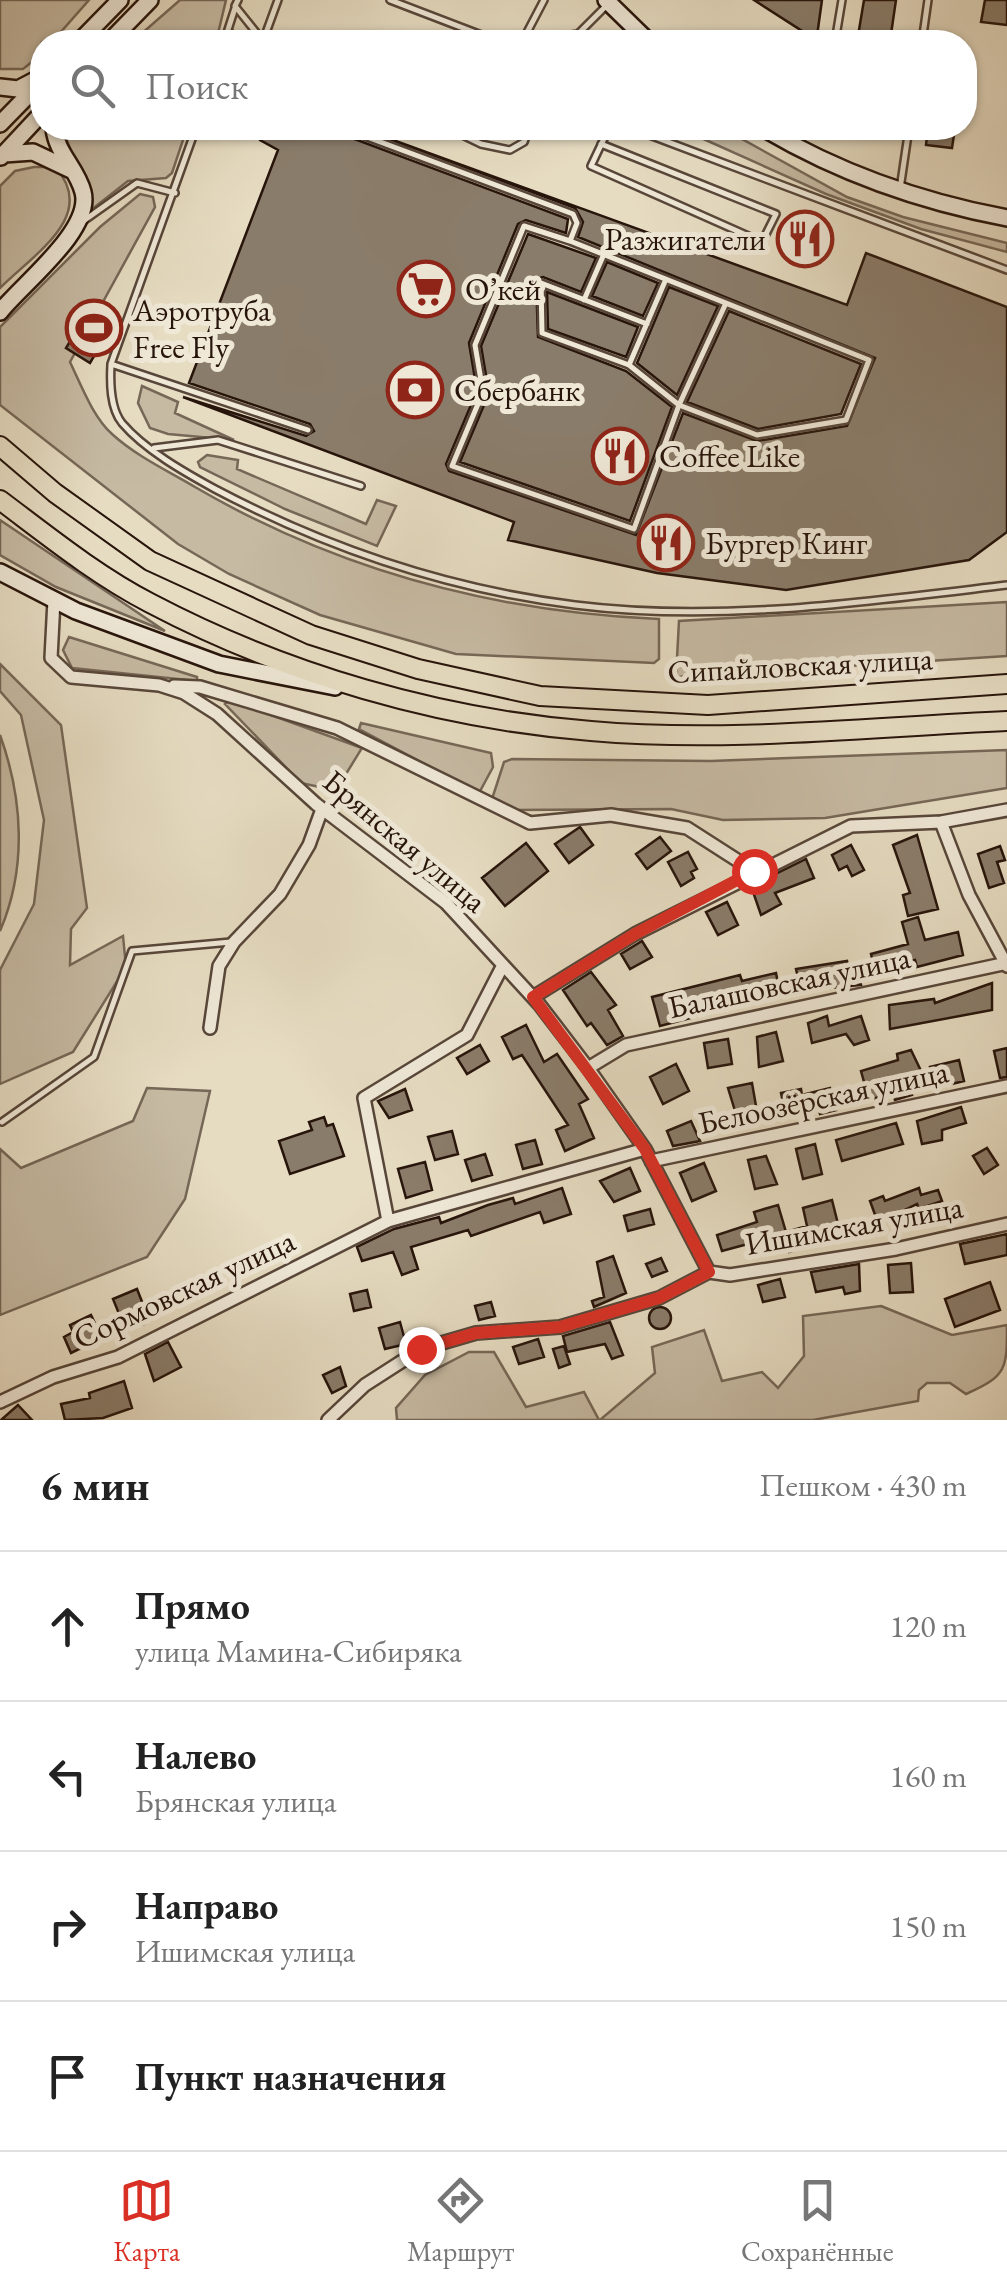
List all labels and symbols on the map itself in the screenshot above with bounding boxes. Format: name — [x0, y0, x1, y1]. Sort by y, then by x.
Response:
restaurant icon: Разжигатели — [775, 209, 835, 269]
place label: Разжигатели — [605, 218, 766, 260]
supermarket icon: О’кей — [396, 259, 456, 319]
place label: О’кей — [465, 268, 541, 310]
place label: Аэротруба Free Fly — [132, 289, 271, 368]
sports icon: Аэротруба Free Fly — [64, 298, 124, 358]
bank icon: Сбербанк — [385, 360, 445, 420]
place label: Сбербанк — [454, 369, 580, 411]
restaurant icon: Coffee Like — [590, 426, 650, 486]
place label: Coffee Like — [659, 435, 800, 477]
restaurant icon: Бургер Кинг — [636, 513, 696, 573]
place label: Бургер Кинг — [705, 522, 868, 564]
street label: Сипайловская улица — [666, 637, 934, 693]
street label: Брянская улица — [314, 760, 496, 922]
route start — [732, 849, 778, 895]
street label: Балашовская улица — [664, 936, 914, 1028]
street label: Белоозёрская улица — [694, 1050, 952, 1144]
street label: Ишимская улица — [742, 1185, 966, 1265]
street label: Сормовская улица — [66, 1219, 302, 1359]
route end — [399, 1327, 445, 1373]

